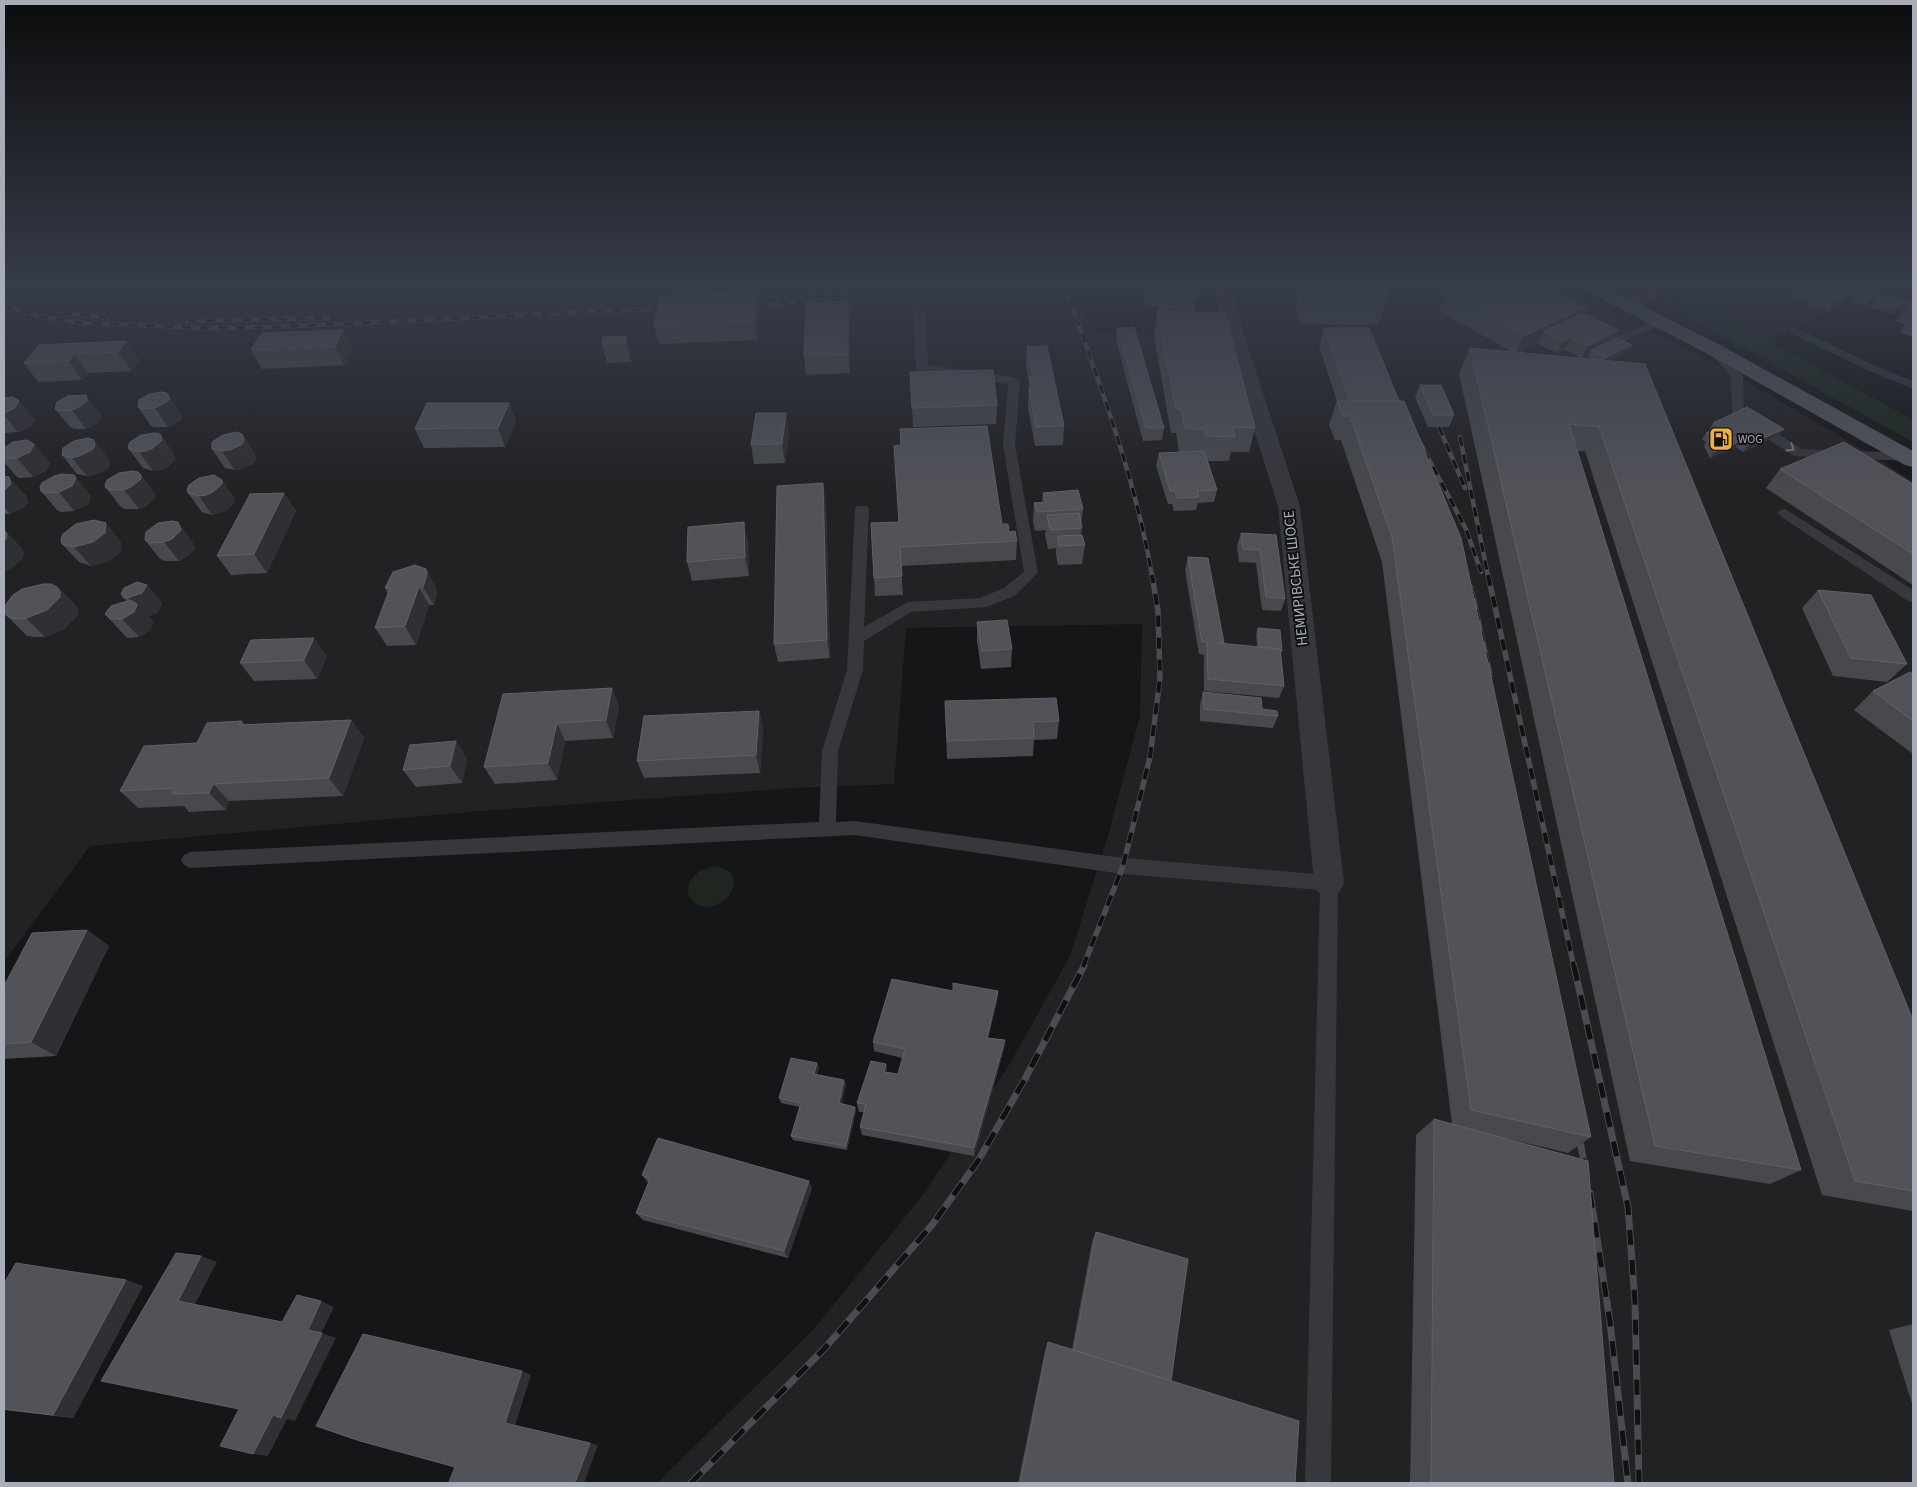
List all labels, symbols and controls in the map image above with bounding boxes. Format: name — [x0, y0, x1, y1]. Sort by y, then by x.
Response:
fuel station icon: WOG — [1708, 426, 1734, 452]
place label: WOG — [1738, 431, 1763, 448]
one-way arrow — [1785, 441, 1794, 451]
street label: НЕМИРІВСЬКЕ ШОСЕ — [1278, 509, 1314, 647]

